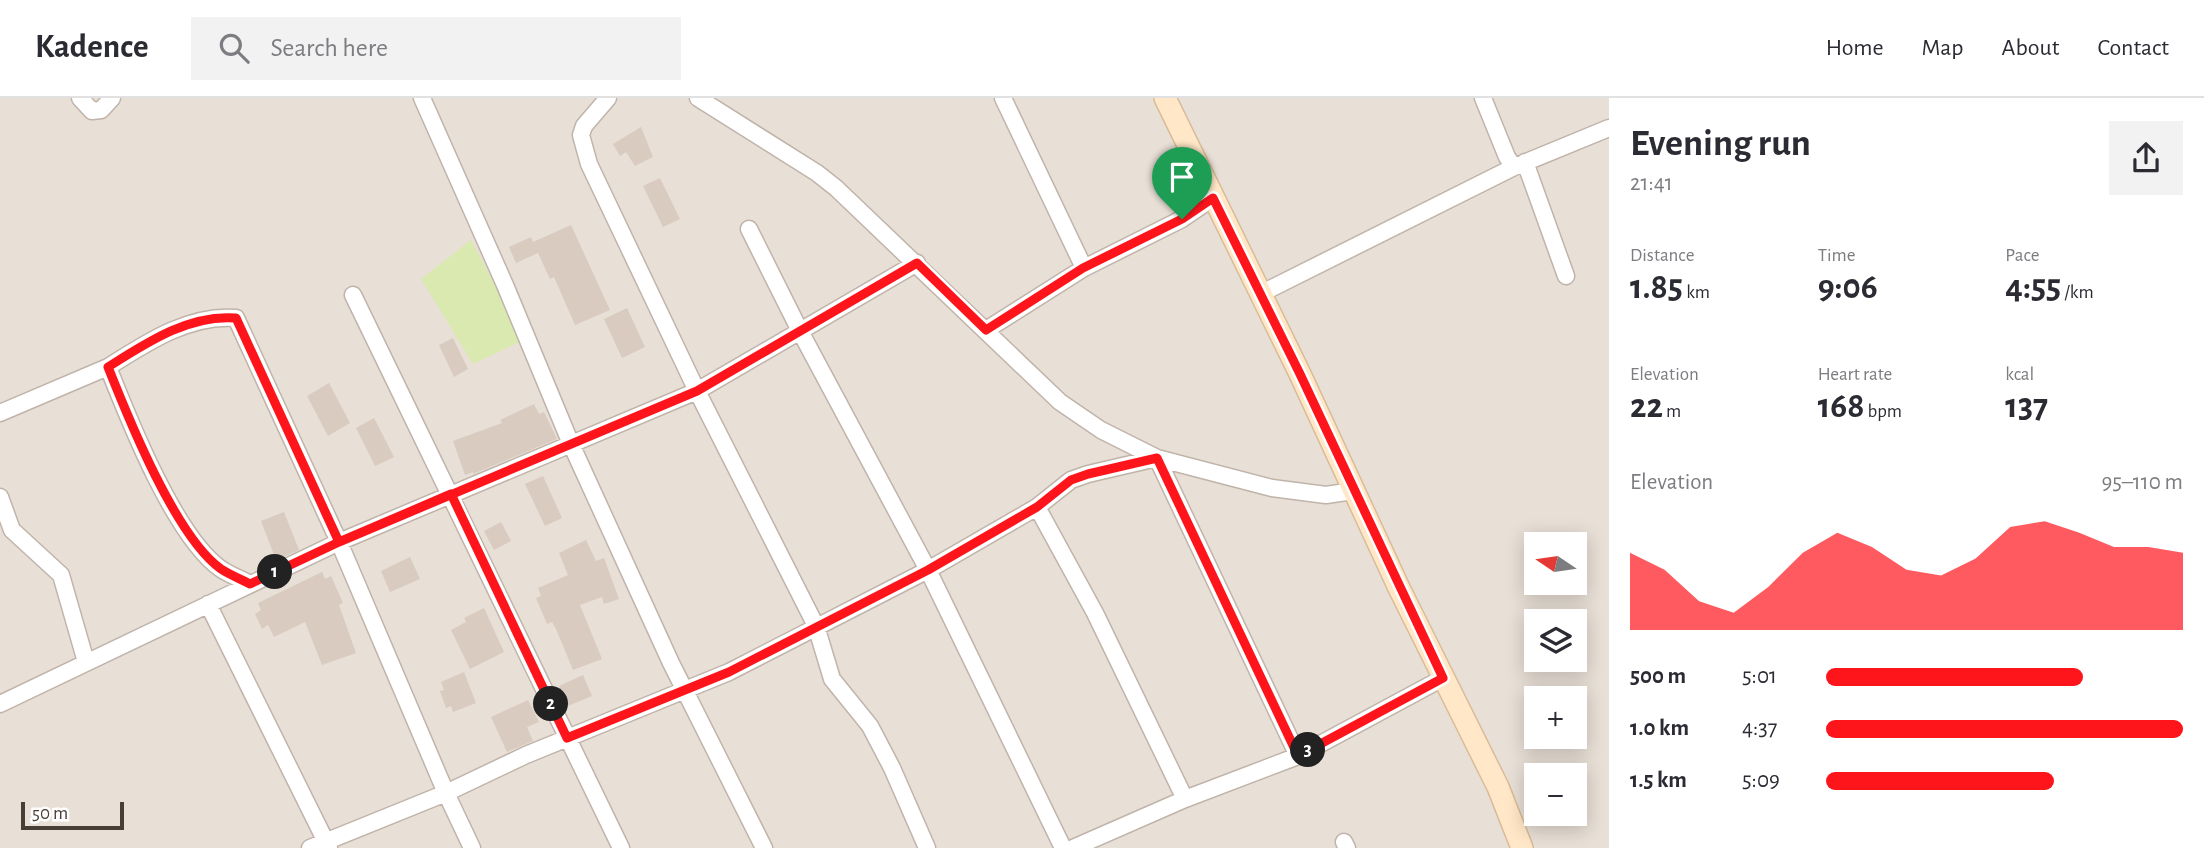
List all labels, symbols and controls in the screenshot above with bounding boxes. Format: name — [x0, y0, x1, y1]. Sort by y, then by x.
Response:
search box — [191, 17, 681, 80]
icon: search — [215, 29, 253, 67]
text: Kadence — [35, 31, 149, 64]
text: Search here — [271, 35, 388, 61]
text: Home — [1826, 36, 1884, 60]
text: Map — [1922, 36, 1964, 60]
text: About — [2002, 36, 2059, 60]
text: Contact — [2097, 36, 2169, 60]
button: share — [2109, 121, 2183, 195]
text: Evening run — [1630, 125, 1811, 163]
pin — [1152, 147, 1212, 219]
icon: arrive — [1163, 158, 1201, 196]
text: 21:41 — [1630, 172, 1673, 195]
text: Distance — [1630, 246, 1694, 265]
text: Time — [1818, 246, 1856, 265]
text: Pace — [2005, 246, 2040, 265]
text: 1.85 — [1630, 270, 1683, 305]
text: 9:06 — [1818, 270, 1878, 305]
text: 4:55 — [2005, 270, 2061, 305]
text: km — [1683, 283, 1710, 302]
text: /km — [2061, 283, 2094, 302]
text: Elevation — [1630, 365, 1699, 384]
text: Heart rate — [1818, 365, 1892, 384]
text: kcal — [2005, 365, 2034, 384]
text: 22 — [1630, 389, 1663, 424]
text: 168 — [1818, 389, 1864, 424]
text: 137 — [2005, 389, 2048, 424]
text: m — [1663, 402, 1681, 421]
text: bpm — [1864, 402, 1902, 421]
text: Elevation — [1630, 471, 1713, 494]
text: 95–110 m — [2101, 471, 2183, 494]
north arrow — [1524, 532, 1587, 595]
map controls — [1524, 532, 1587, 826]
pin: 1 — [258, 554, 292, 589]
text: 1 — [271, 562, 278, 581]
button: layers — [1524, 609, 1587, 672]
text: 500 m — [1630, 665, 1686, 688]
text: 5:01 — [1742, 665, 1777, 688]
pin: 2 — [534, 686, 568, 722]
button: + — [1524, 686, 1587, 749]
text: 2 — [546, 694, 555, 713]
text: 1.0 km — [1630, 717, 1689, 740]
text: 4:37 — [1742, 717, 1777, 740]
pin: 3 — [1290, 732, 1326, 768]
text: 3 — [1303, 740, 1312, 759]
button: − — [1524, 763, 1587, 826]
text: 1.5 km — [1630, 769, 1687, 792]
text: 5:09 — [1742, 769, 1780, 792]
scale bar — [21, 799, 124, 831]
text: 50 m — [32, 804, 68, 823]

